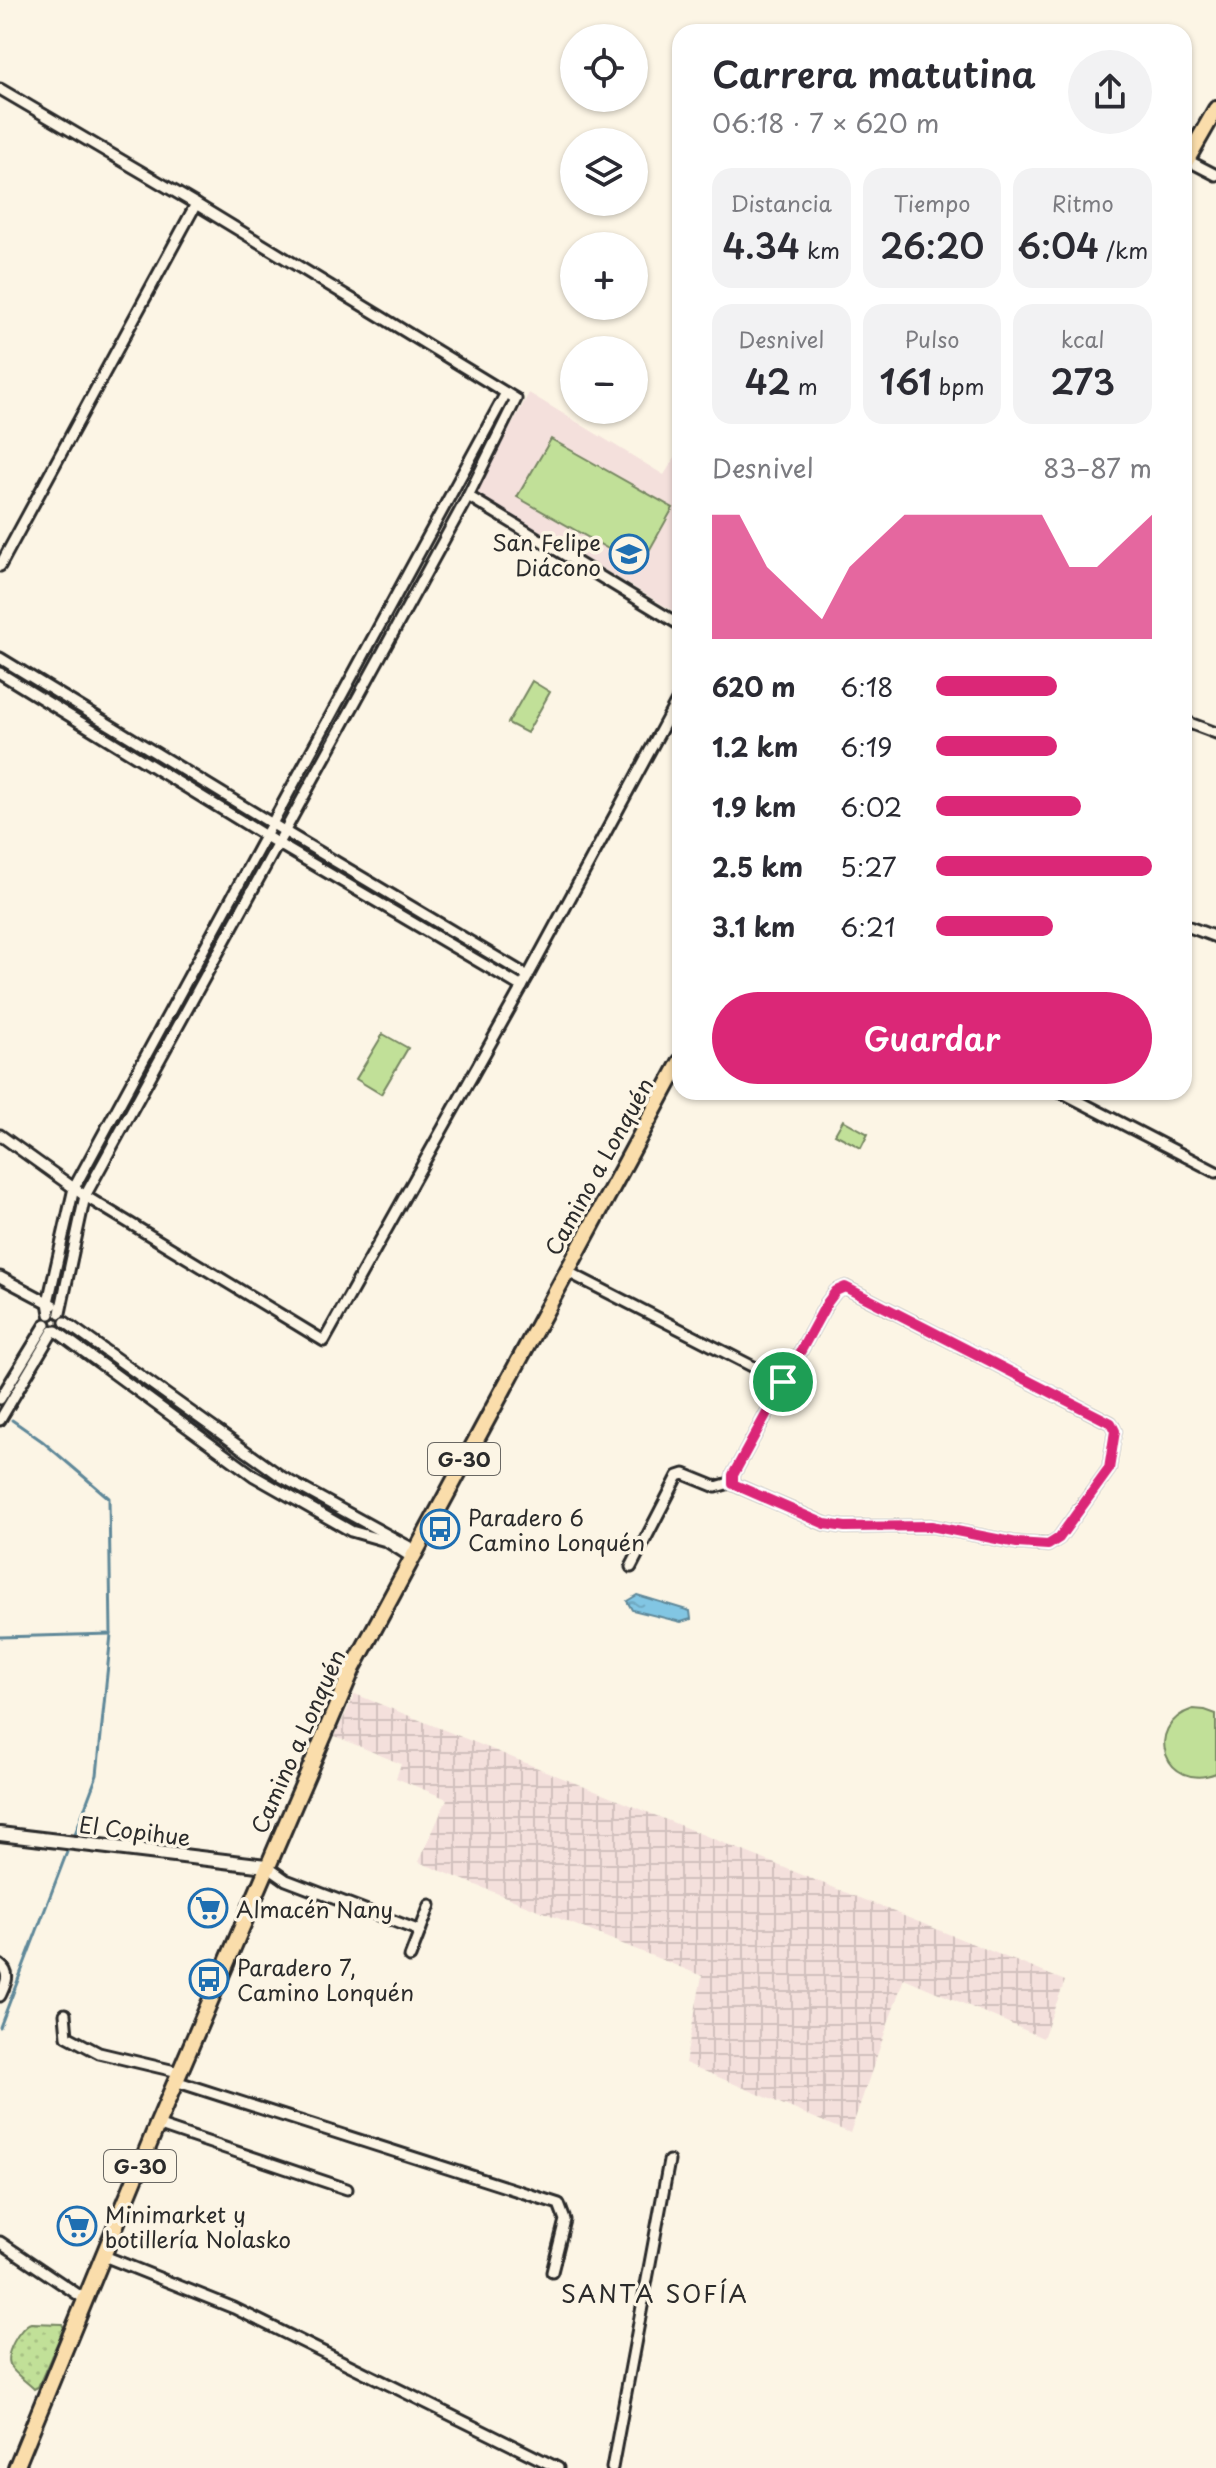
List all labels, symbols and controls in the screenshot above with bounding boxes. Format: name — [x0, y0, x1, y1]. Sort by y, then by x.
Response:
map controls — [560, 24, 648, 424]
button: locate — [560, 24, 648, 112]
text: Carrera matutina — [712, 46, 1036, 100]
button: share — [1068, 50, 1152, 134]
text: 06:18 · 7 × 620 m — [712, 103, 939, 142]
button: layers — [560, 128, 648, 216]
text: Distancia — [731, 186, 832, 219]
text: Tiempo — [893, 186, 971, 219]
text: Ritmo — [1052, 186, 1114, 219]
text: 4.34 — [723, 219, 800, 271]
text: 26:20 — [880, 219, 984, 271]
text: 6:04 — [1017, 219, 1099, 271]
button: + — [560, 232, 648, 320]
text: km — [800, 233, 840, 266]
text: /km — [1099, 233, 1148, 266]
text: Desnivel — [738, 322, 824, 355]
text: Pulso — [904, 322, 960, 355]
text: kcal — [1061, 322, 1105, 355]
button: − — [560, 336, 648, 424]
text: 42 — [745, 355, 791, 407]
text: 161 — [879, 355, 932, 407]
text: 273 — [1050, 355, 1115, 407]
text: m — [791, 369, 818, 402]
text: bpm — [932, 369, 985, 402]
text: Desnivel — [712, 448, 813, 487]
text: 83–87 m — [1043, 448, 1152, 487]
place label: San Felipe Diácono — [492, 525, 601, 583]
school or university icon: San Felipe Diácono — [608, 533, 650, 575]
text: 620 m — [712, 667, 796, 706]
text: 6:18 — [840, 667, 894, 706]
text: 1.2 km — [712, 727, 798, 766]
text: 6:19 — [840, 727, 893, 766]
text: 1.9 km — [712, 787, 796, 826]
text: 6:02 — [840, 787, 902, 826]
text: 2.5 km — [712, 847, 803, 886]
text: 5:27 — [840, 847, 897, 886]
text: 3.1 km — [712, 907, 795, 946]
text: 6:21 — [840, 907, 896, 946]
button: Guardar — [712, 992, 1152, 1084]
street label: Camino a Lonquén — [535, 1071, 661, 1261]
pin — [749, 1348, 817, 1416]
icon: arrive — [761, 1360, 805, 1404]
road number: G-30 — [428, 1443, 500, 1475]
place label: Paradero 6 Camino Lonquén — [468, 1500, 645, 1558]
bus stop icon: Paradero 6 Camino Lonquén — [419, 1508, 461, 1550]
street label: Camino a Lonquén — [242, 1644, 352, 1838]
street label: El Copihue — [77, 1807, 193, 1853]
supermarket icon: Almacén Nany — [187, 1887, 229, 1929]
place label: Almacén Nany — [236, 1892, 393, 1925]
place label: Paradero 7, Camino Lonquén — [237, 1950, 414, 2008]
bus stop icon: Paradero 7, Camino Lonquén — [188, 1958, 230, 2000]
road number: G-30 — [104, 2150, 176, 2182]
place label: Minimarket y botillería Nolasko — [105, 2197, 291, 2255]
supermarket icon: Minimarket y botillería Nolasko — [56, 2205, 98, 2247]
district label: SANTA SOFÍA — [561, 2275, 749, 2311]

